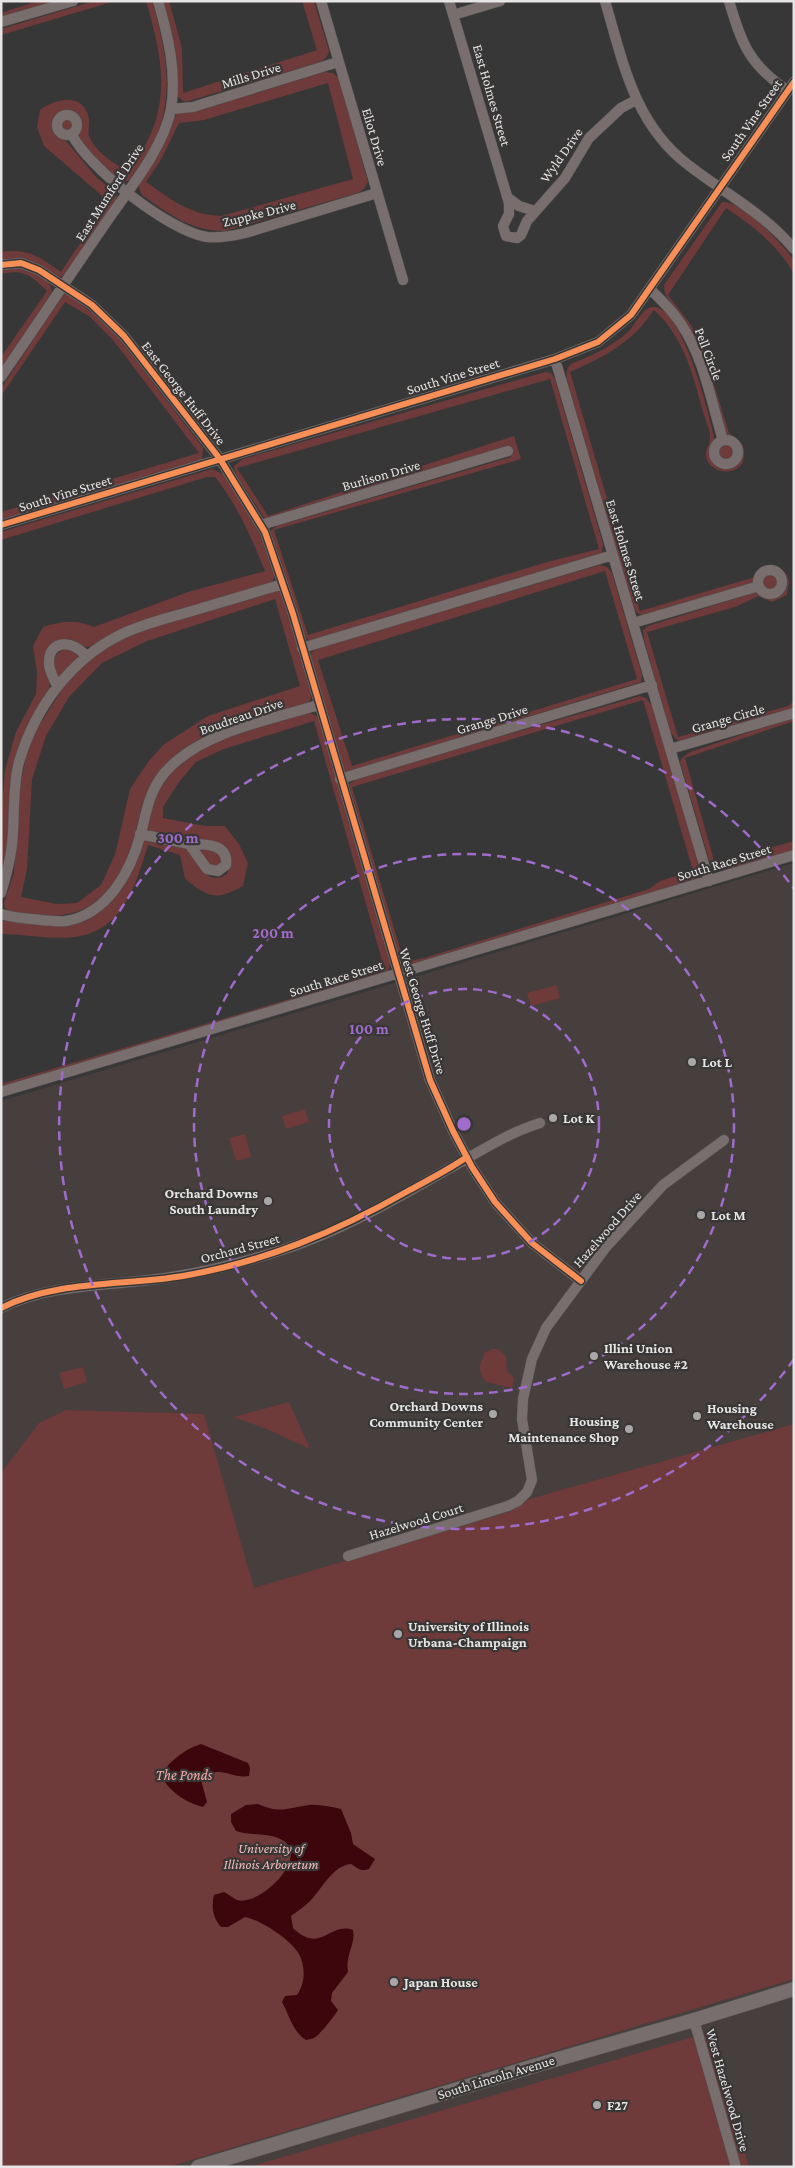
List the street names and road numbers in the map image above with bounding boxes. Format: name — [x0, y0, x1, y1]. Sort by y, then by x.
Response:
street label: East Holmes Street — [470, 42, 514, 148]
street label: Mills Drive — [219, 58, 283, 92]
street label: South Vine Street — [717, 76, 785, 164]
street label: Eliot Drive — [359, 106, 391, 168]
street label: Wyld Drive — [536, 125, 586, 185]
street label: East Mumford Drive — [71, 140, 147, 244]
street label: Zuppke Drive — [221, 196, 297, 230]
street label: Pell Circle — [692, 325, 726, 383]
street label: East George Huff Drive — [139, 338, 229, 448]
street label: South Vine Street — [405, 354, 502, 398]
street label: Burlison Drive — [340, 456, 422, 494]
street label: South Vine Street — [17, 471, 114, 515]
street label: East Holmes Street — [603, 497, 649, 603]
street label: Boudreau Drive — [197, 694, 285, 738]
street label: Grange Circle — [690, 700, 766, 736]
street label: Grange Drive — [455, 701, 529, 737]
street label: South Race Street — [675, 840, 773, 884]
street label: West George Huff Drive — [396, 946, 450, 1076]
street label: South Race Street — [287, 956, 385, 1000]
street label: Hazelwood Drive — [569, 1188, 645, 1270]
street label: Orchard Street — [199, 1230, 282, 1266]
street label: Hazelwood Court — [367, 1499, 465, 1543]
street label: West Hazelwood Drive — [703, 2027, 753, 2153]
street label: South Lincoln Avenue — [436, 2052, 556, 2102]

